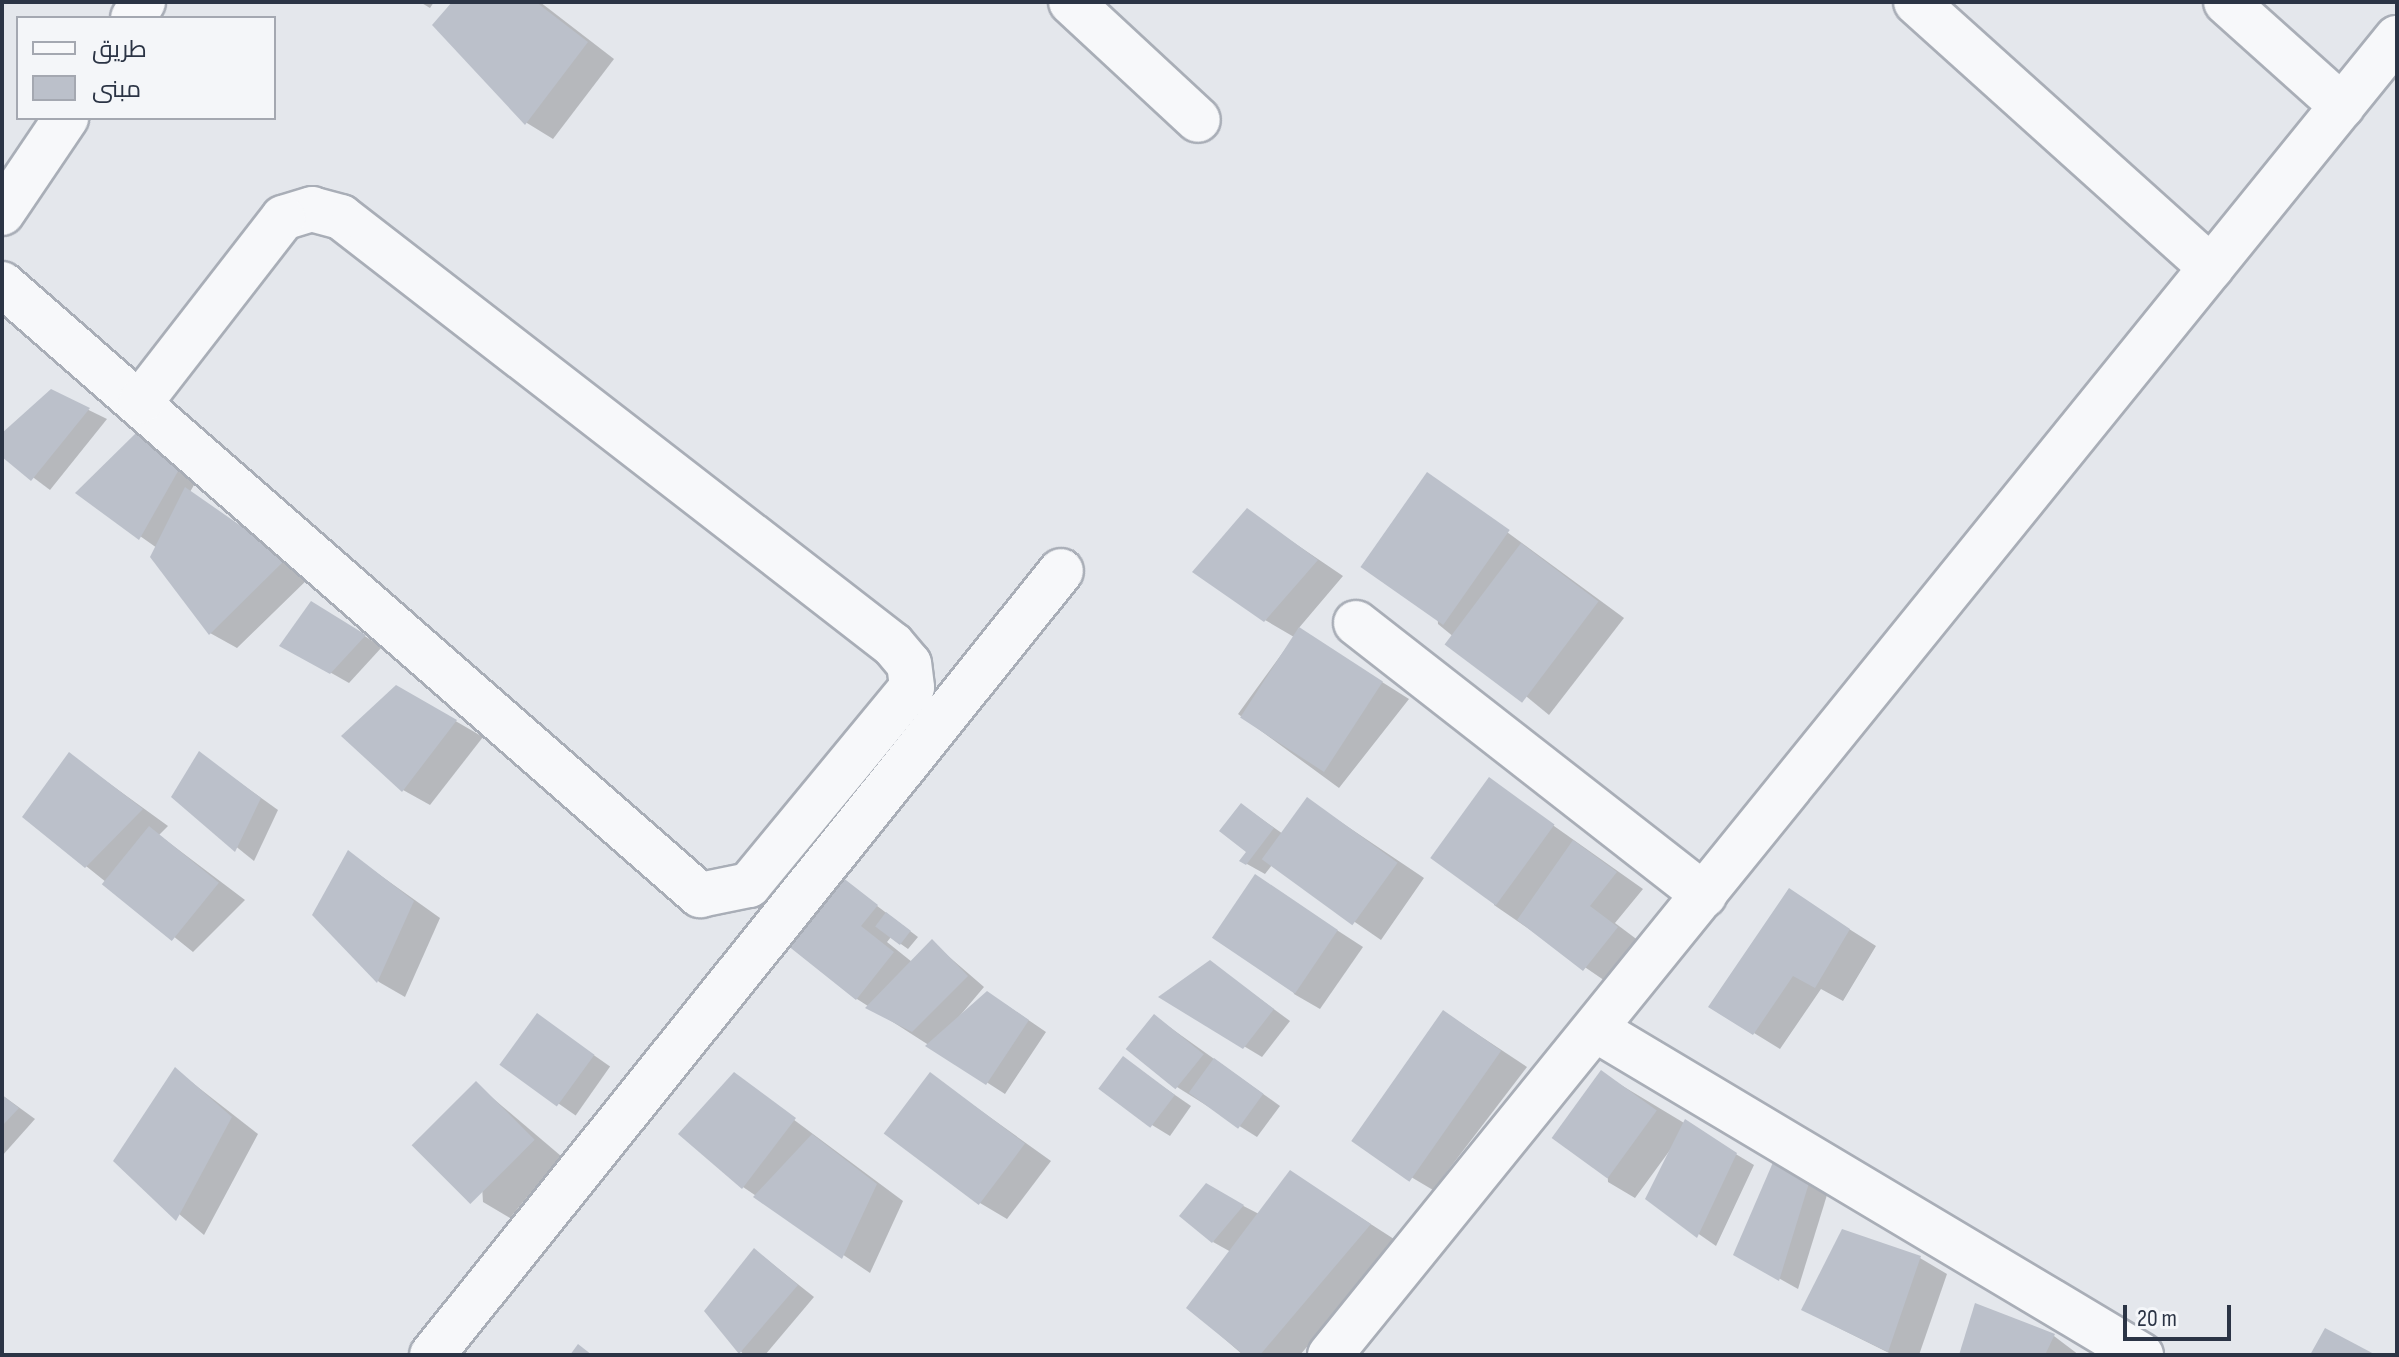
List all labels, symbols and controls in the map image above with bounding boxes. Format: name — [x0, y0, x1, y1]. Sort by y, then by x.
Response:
legend — [16, 16, 276, 120]
text: طريق — [92, 35, 147, 64]
text: مبنى — [92, 75, 141, 104]
scale bar — [2127, 1289, 2235, 1339]
text: 20 m — [2137, 1304, 2177, 1333]

